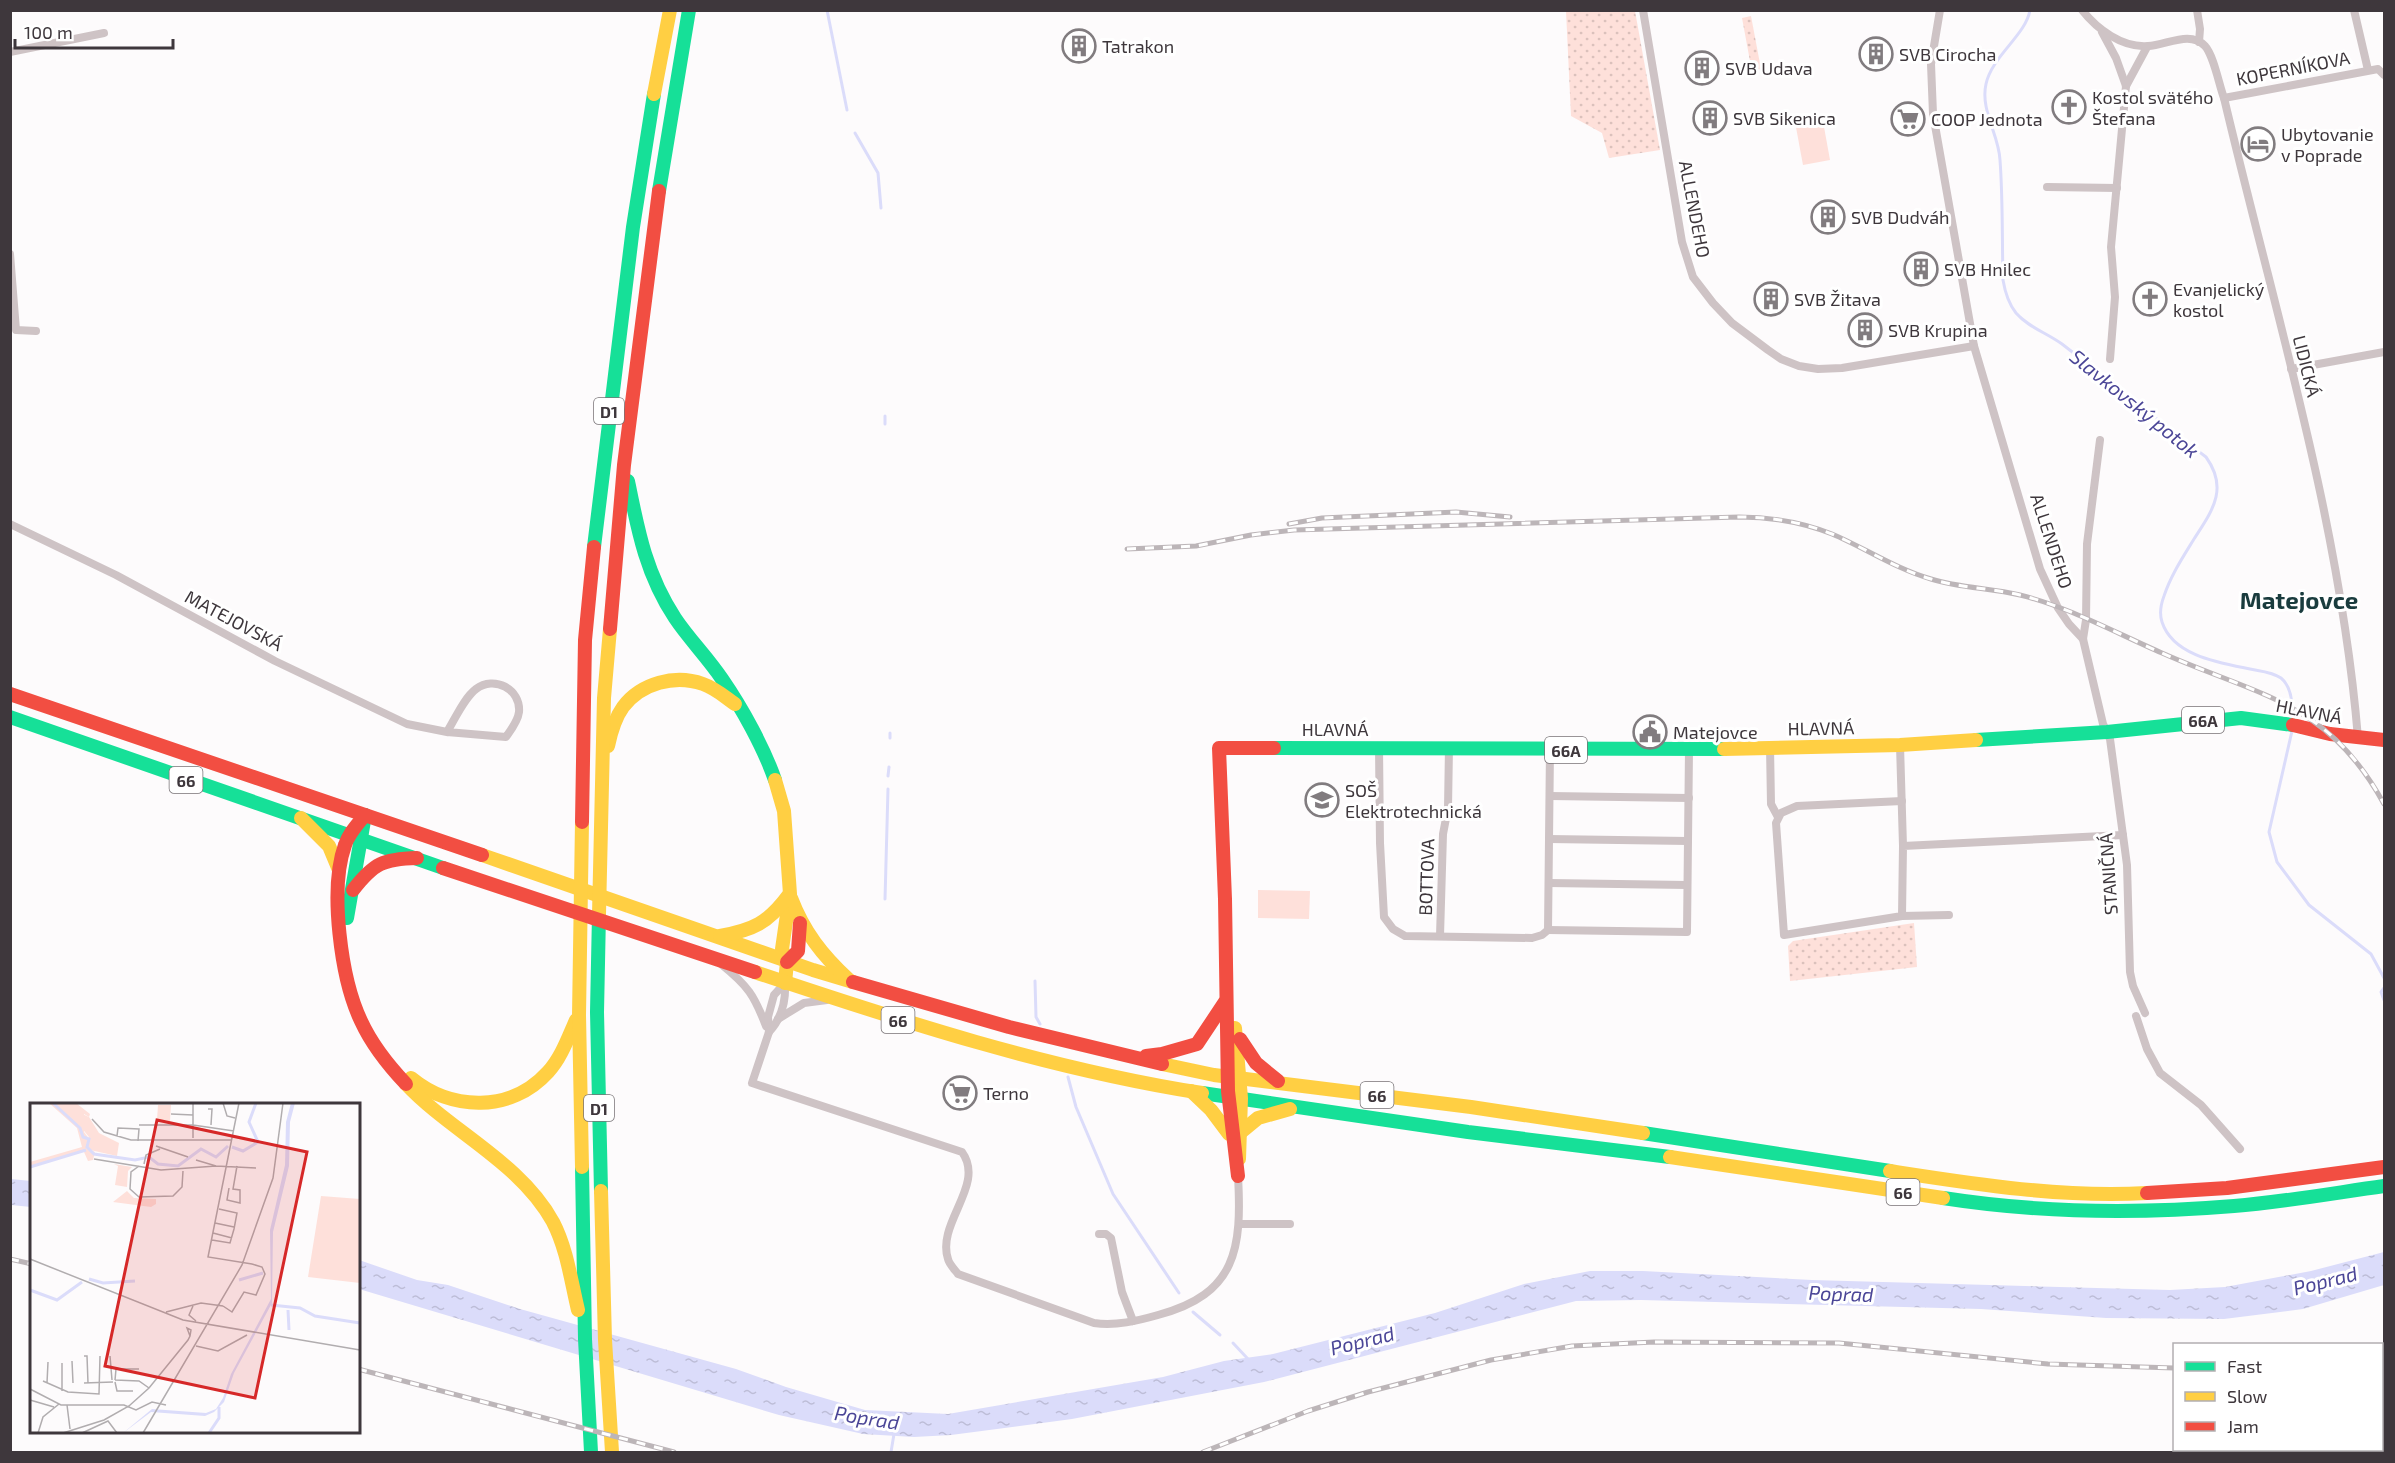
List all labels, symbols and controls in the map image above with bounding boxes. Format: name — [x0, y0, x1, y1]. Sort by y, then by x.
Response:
scale bar — [15, 12, 172, 50]
text: 100 m — [24, 21, 73, 43]
building icon: Tatrakon — [1061, 28, 1097, 64]
place label: Tatrakon — [1102, 35, 1174, 57]
building icon: SVB Cirocha — [1858, 36, 1894, 72]
place label: SVB Cirocha — [1899, 43, 1996, 65]
street label: KOPERNÍKOVA — [2234, 46, 2352, 90]
building icon: SVB Udava — [1684, 50, 1720, 86]
place label: SVB Udava — [1725, 57, 1813, 79]
place label: Kostol svätého Štefana — [2092, 86, 2213, 129]
church icon: Kostol svätého Štefana — [2051, 89, 2087, 125]
building icon: SVB Sikenica — [1692, 100, 1728, 136]
supermarket icon: COOP Jednota — [1890, 101, 1926, 137]
place label: SVB Sikenica — [1733, 107, 1836, 129]
place label: COOP Jednota — [1931, 108, 2043, 130]
place label: Ubytovanie v Poprade — [2281, 123, 2374, 166]
hotel icon: Ubytovanie v Poprade — [2240, 126, 2276, 162]
street label: ALLENDEHO — [1675, 159, 1715, 259]
building icon: SVB Dudváh — [1810, 199, 1846, 235]
place label: SVB Dudváh — [1851, 206, 1950, 228]
building icon: SVB Hnilec — [1903, 251, 1939, 287]
place label: SVB Hnilec — [1944, 258, 2031, 280]
place label: Evanjelický kostol — [2173, 278, 2265, 321]
building icon: SVB Žitava — [1753, 281, 1789, 317]
church icon: Evanjelický kostol — [2132, 281, 2168, 317]
place label: SVB Žitava — [1794, 288, 1881, 310]
building icon: SVB Krupina — [1847, 312, 1883, 348]
place label: SVB Krupina — [1888, 319, 1988, 341]
street label: LIDICKÁ — [2289, 333, 2325, 400]
water label: Slavkovský potok — [2065, 344, 2204, 463]
road number: D1 — [594, 398, 624, 424]
street label: ALLENDEHO — [2026, 491, 2078, 591]
street label: MATEJOVSKÁ — [181, 585, 287, 655]
district label: Matejovce — [2240, 585, 2358, 614]
street label: HLAVNÁ — [2274, 694, 2345, 728]
road number: 66A — [2182, 707, 2224, 733]
public building icon: Matejovce — [1632, 714, 1668, 750]
street label: HLAVNÁ — [1787, 716, 1855, 740]
street label: HLAVNÁ — [1302, 718, 1369, 740]
place label: Matejovce — [1673, 721, 1758, 743]
road number: 66A — [1545, 737, 1587, 763]
road number: 66 — [170, 767, 202, 793]
place label: SOŠ Elektrotechnická — [1345, 779, 1482, 822]
school or university icon: SOŠ Elektrotechnická — [1304, 782, 1340, 818]
street label: STANIČNÁ — [2094, 831, 2122, 916]
street label: BOTTOVA — [1414, 837, 1438, 916]
road number: 66 — [882, 1007, 914, 1033]
supermarket icon: Terno — [942, 1075, 978, 1111]
place label: Terno — [983, 1082, 1029, 1104]
road number: 66 — [1360, 1082, 1394, 1108]
road number: D1 — [584, 1095, 614, 1121]
inset map — [30, 1103, 360, 1433]
road number: 66 — [1886, 1179, 1920, 1205]
water label: Poprad — [2290, 1260, 2360, 1300]
water label: Poprad — [1808, 1280, 1875, 1306]
water label: Poprad — [1327, 1320, 1397, 1360]
legend — [2173, 1343, 2383, 1451]
text: Fast — [2227, 1355, 2262, 1377]
text: Slow — [2227, 1385, 2268, 1407]
water label: Poprad — [833, 1400, 902, 1434]
text: Jam — [2227, 1415, 2259, 1437]

